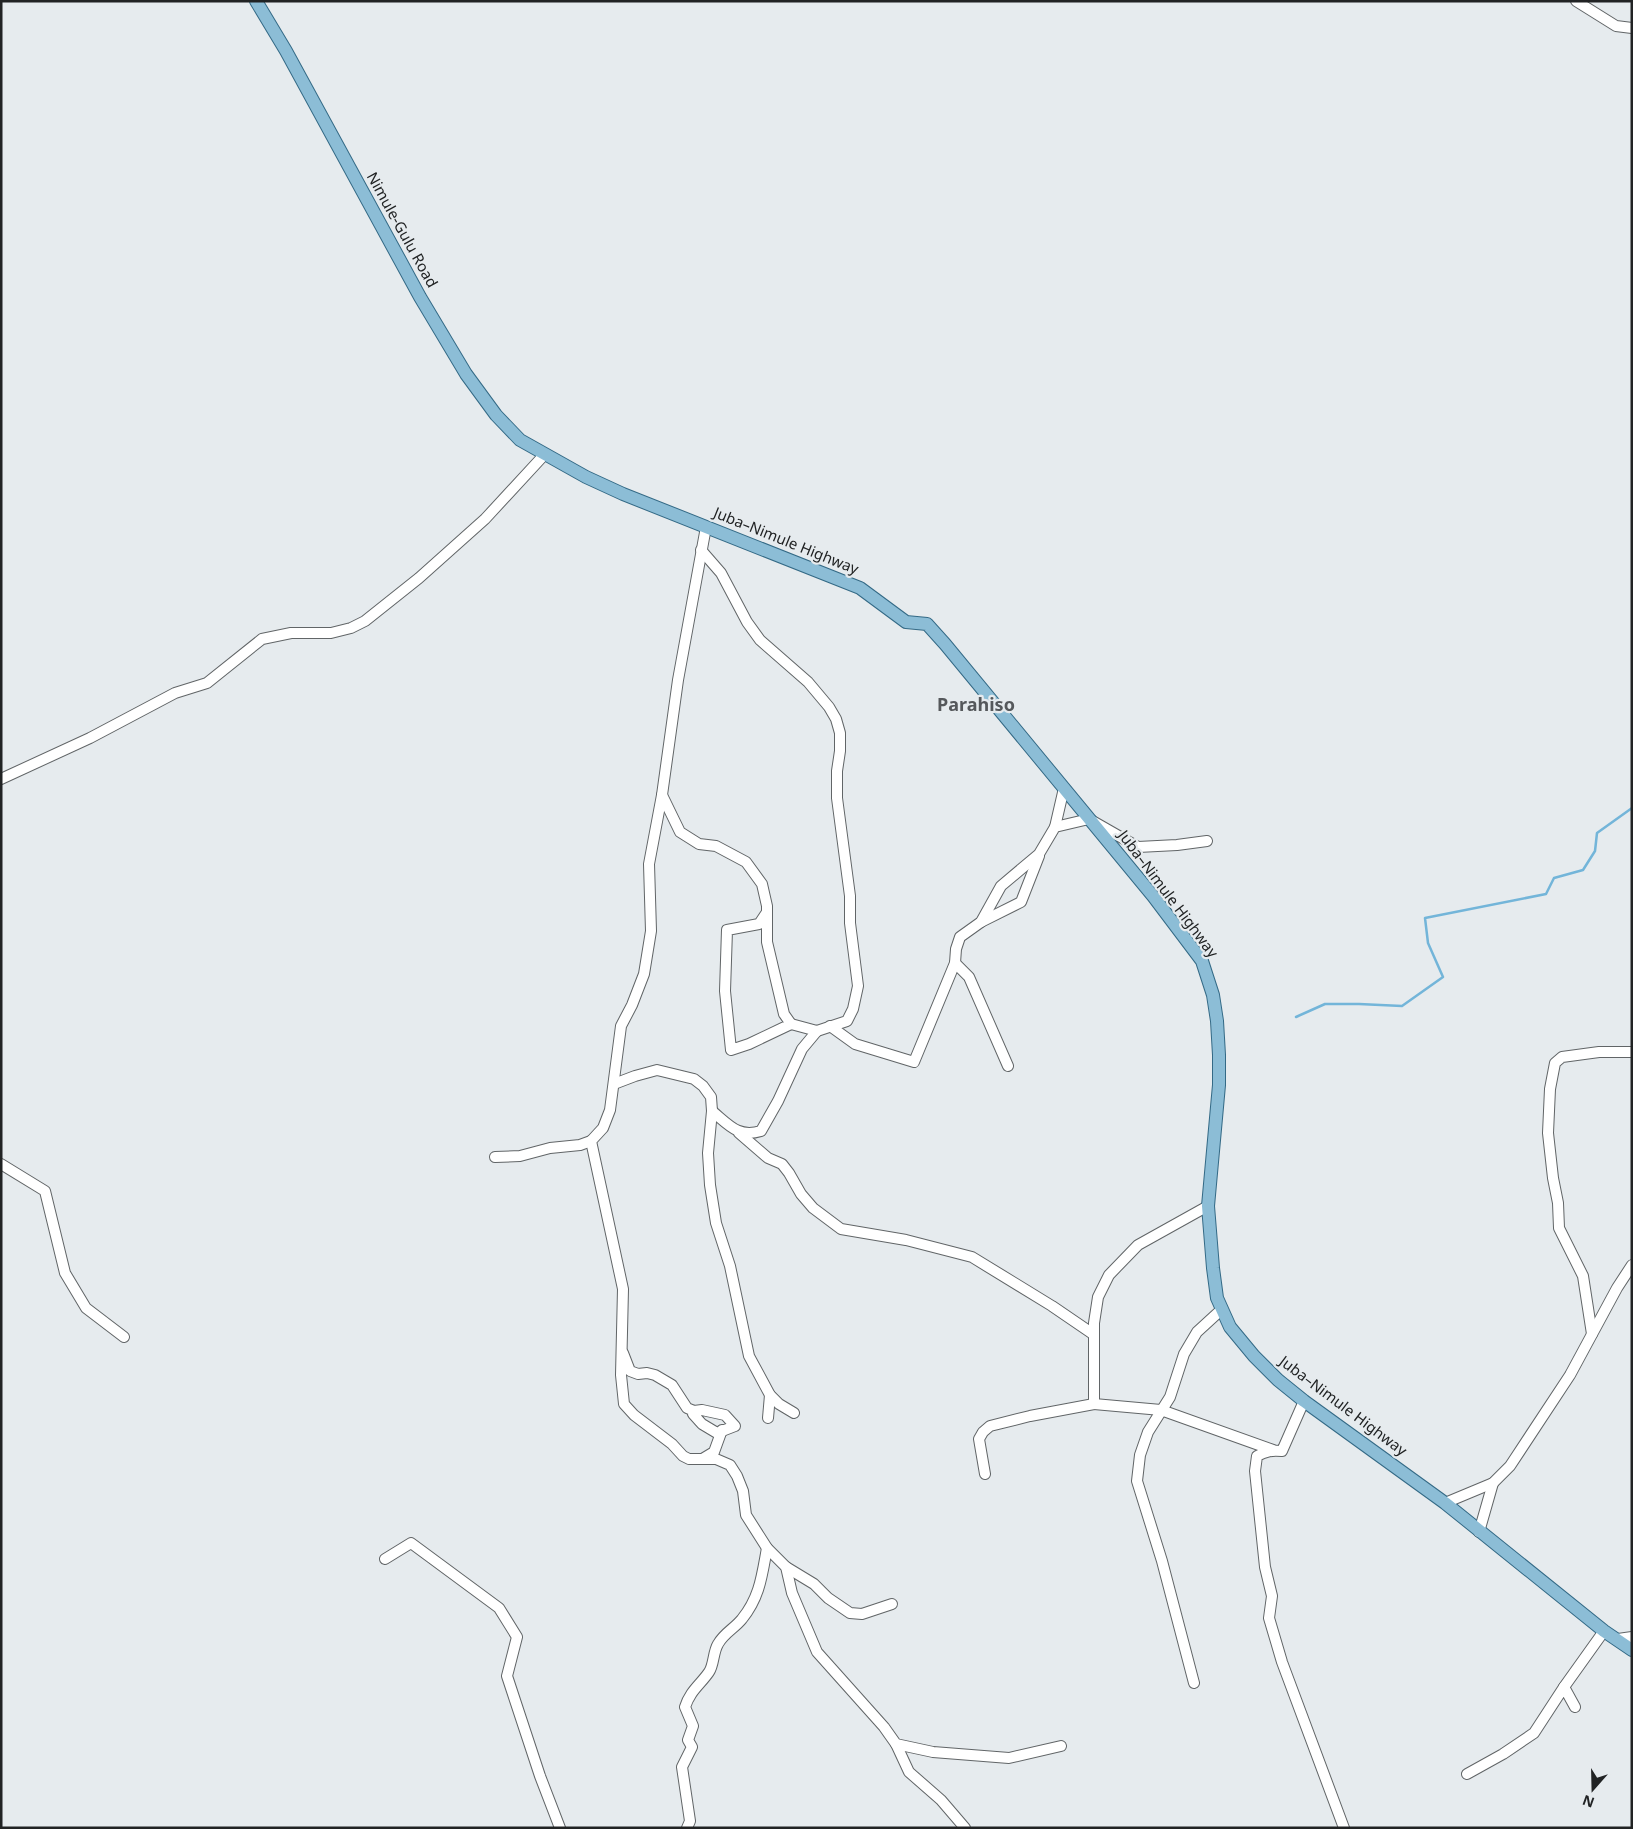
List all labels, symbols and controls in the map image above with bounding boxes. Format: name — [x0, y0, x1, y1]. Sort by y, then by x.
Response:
street label: Nimule-Gulu Road — [363, 168, 443, 291]
street label: Juba–Nimule Highway — [709, 501, 862, 578]
district label: Parahiso — [937, 692, 1015, 716]
street label: Juba–Nimule Highway — [1113, 824, 1224, 961]
street label: Juba–Nimule Highway — [1274, 1349, 1412, 1460]
north arrow — [1568, 1764, 1618, 1814]
text: N — [1580, 1791, 1597, 1813]

